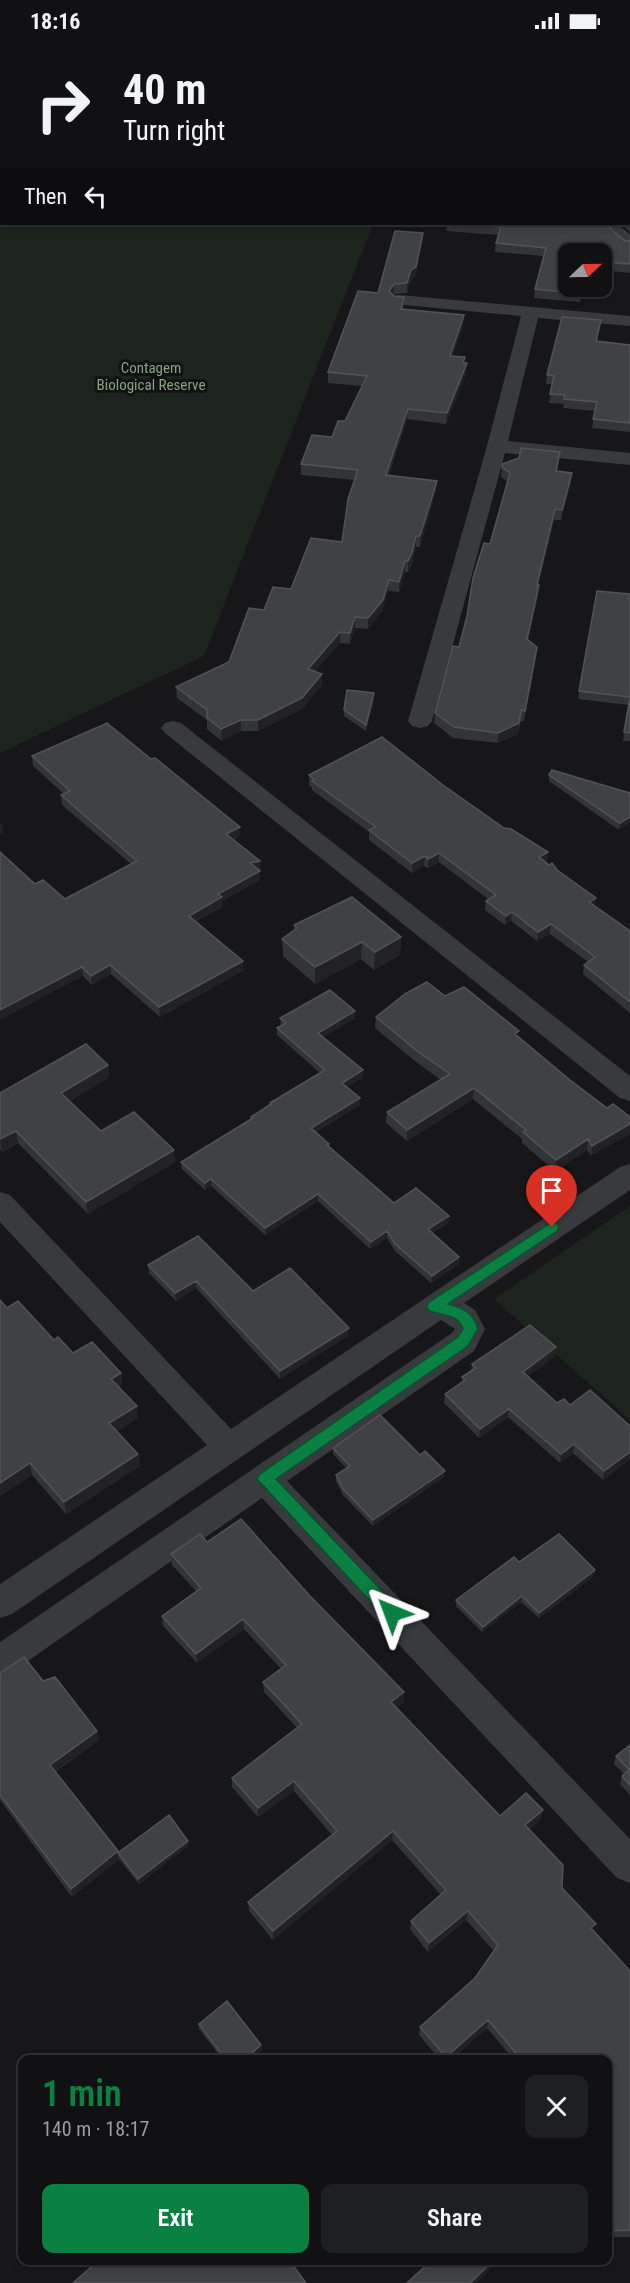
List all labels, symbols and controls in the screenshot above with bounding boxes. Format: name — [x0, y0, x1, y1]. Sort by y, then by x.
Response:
text: 18:16 — [30, 9, 81, 34]
text: 40 m — [123, 65, 206, 114]
icon: right — [24, 66, 102, 144]
text: Turn right — [123, 115, 225, 147]
icon: left — [79, 180, 112, 213]
text: Then — [24, 184, 67, 209]
north arrow — [558, 243, 612, 297]
map controls — [558, 243, 612, 297]
park label: Contagem Biological Reserve — [97, 359, 205, 394]
pin — [526, 1165, 577, 1227]
icon: arrive — [535, 1174, 568, 1207]
position arrow — [360, 1581, 424, 1645]
text: 1 min — [42, 2073, 122, 2115]
button: close — [525, 2075, 588, 2138]
text: 140 m · 18:17 — [42, 2117, 149, 2141]
button: Exit — [42, 2184, 309, 2253]
button: Share — [321, 2184, 588, 2253]

